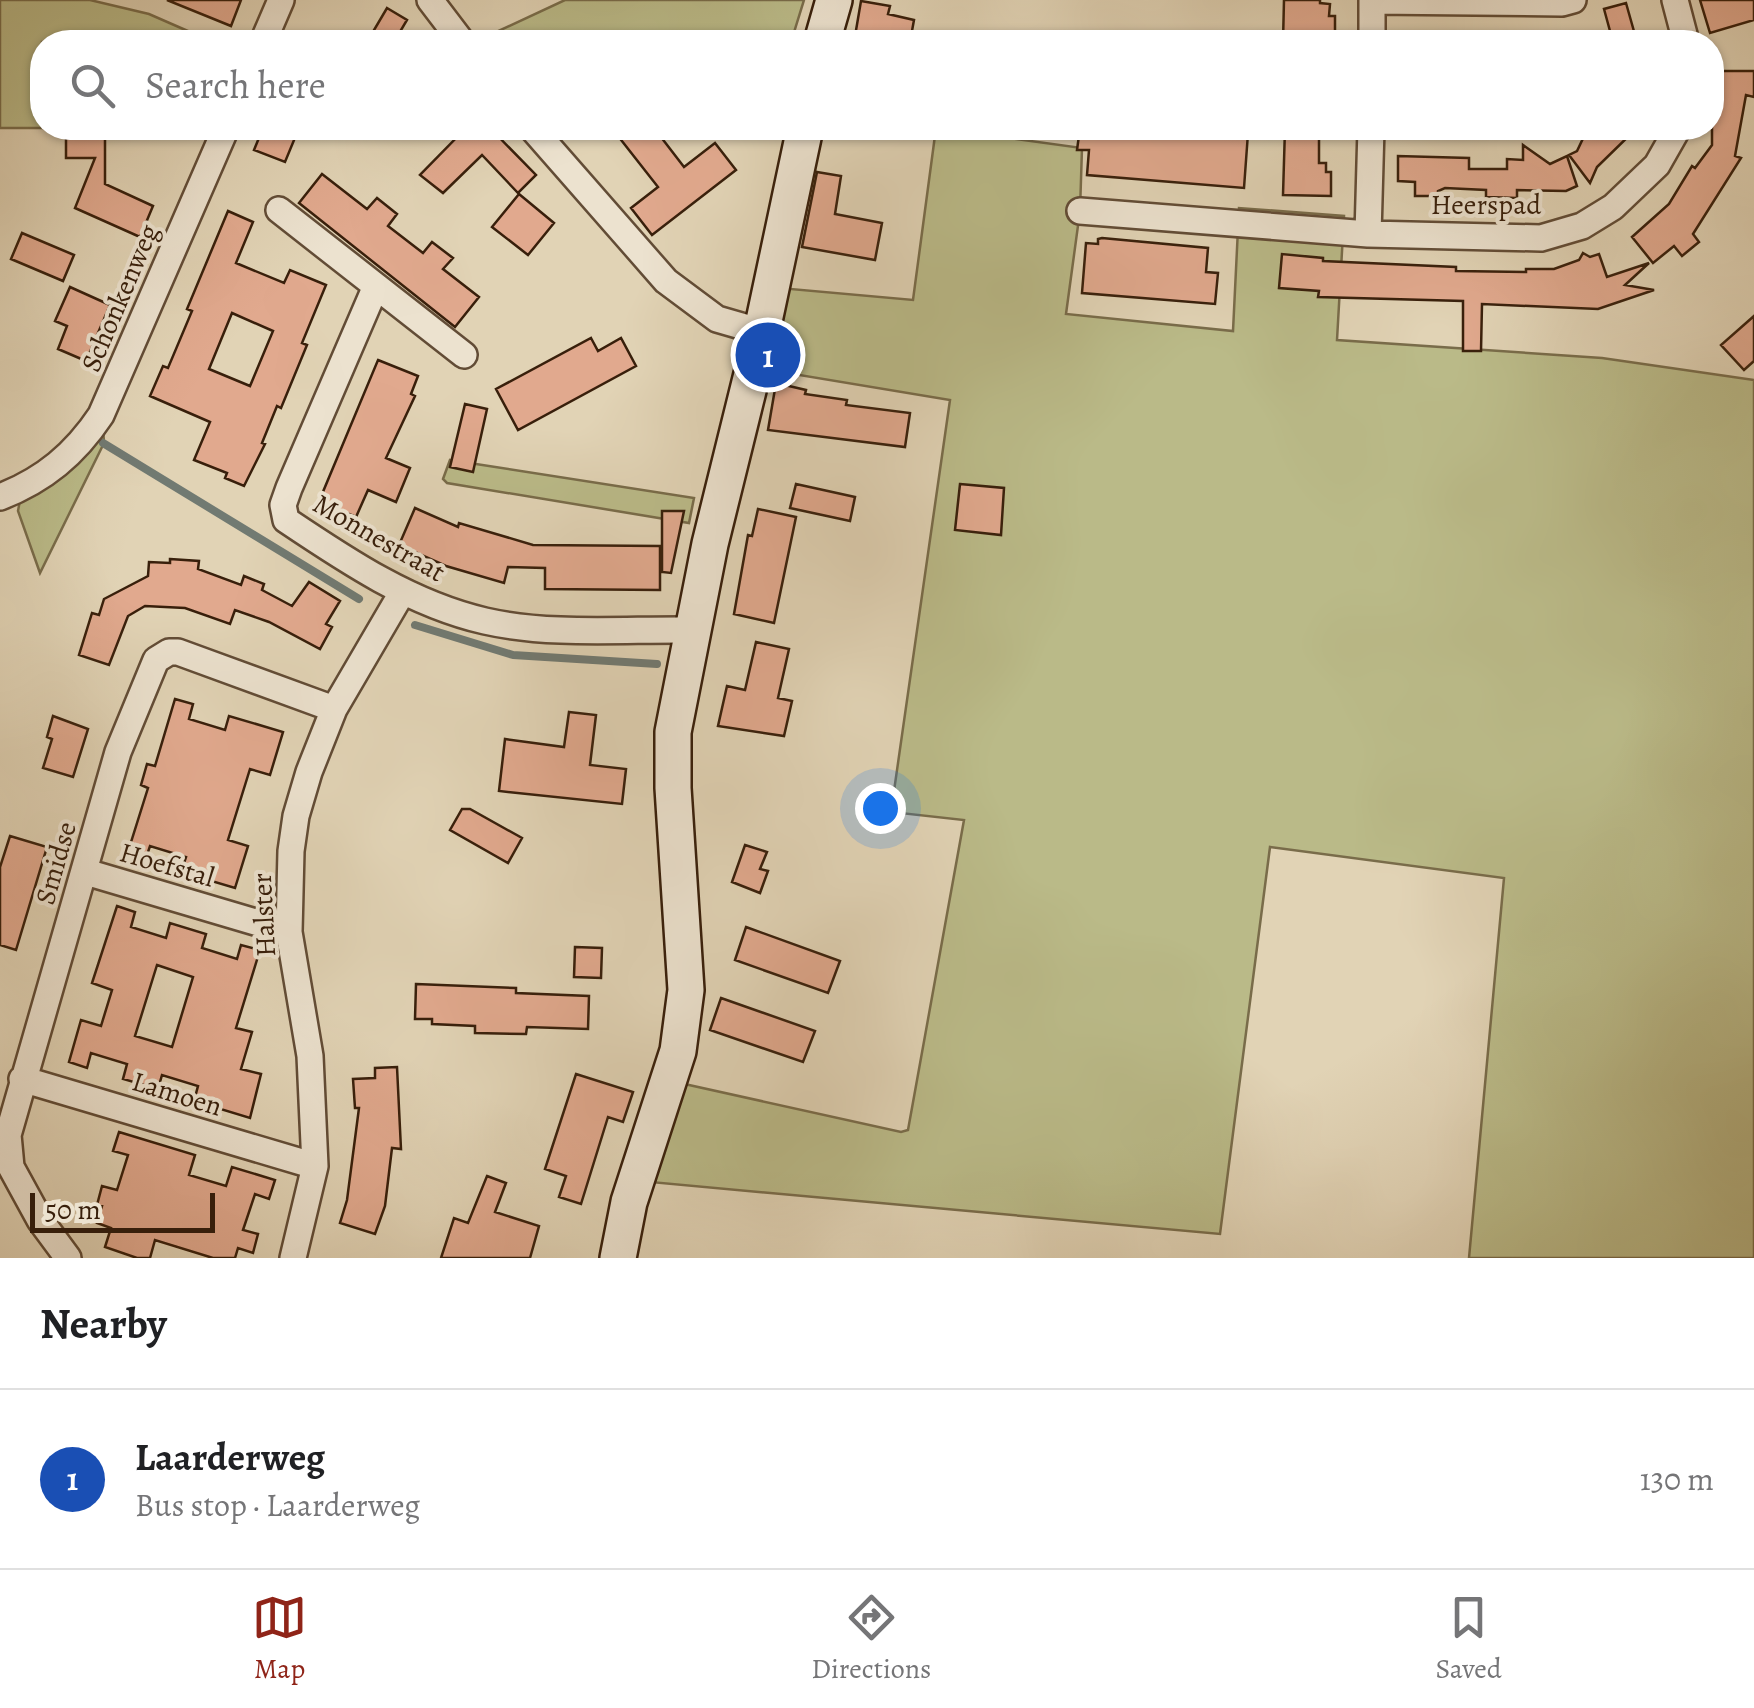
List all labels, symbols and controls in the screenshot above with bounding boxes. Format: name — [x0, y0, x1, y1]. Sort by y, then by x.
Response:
search box — [30, 30, 1724, 140]
icon: search — [65, 58, 120, 113]
text: Search here — [145, 59, 326, 111]
street label: Heerspad — [1431, 186, 1542, 224]
street label: Schonkenweg — [72, 218, 168, 378]
pin: 1 — [736, 318, 800, 392]
street label: Monnestraat — [306, 485, 452, 591]
your location — [855, 783, 906, 834]
street label: Smidse — [26, 817, 86, 909]
street label: Hoefstal — [115, 833, 219, 897]
street label: Halster — [243, 872, 285, 958]
street label: Lamoen — [127, 1062, 227, 1126]
scale bar — [30, 1188, 215, 1232]
text: 50 m — [45, 1191, 101, 1229]
text: Nearby — [40, 1295, 167, 1352]
text: Laarderweg — [135, 1431, 325, 1483]
text: 1 — [67, 1457, 78, 1501]
text: 130 m — [1640, 1457, 1714, 1501]
text: Bus stop · Laarderweg — [135, 1483, 420, 1527]
tab: Map — [252, 1590, 307, 1688]
tab: Directions — [811, 1590, 931, 1688]
tab: Saved — [1436, 1590, 1502, 1688]

